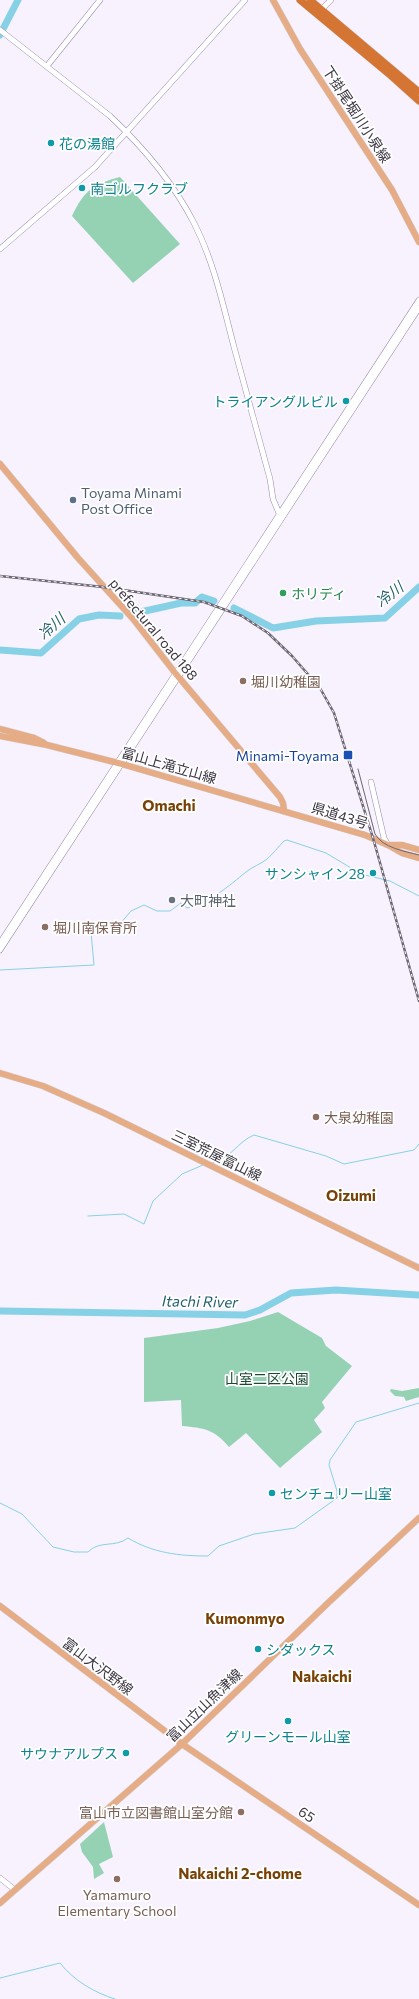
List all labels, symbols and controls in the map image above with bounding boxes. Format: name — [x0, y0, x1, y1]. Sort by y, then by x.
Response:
street label: 下掛尾堀川小泉線 — [319, 62, 395, 166]
place label: 花の湯館 — [59, 135, 115, 152]
marker: 花の湯館 — [46, 138, 56, 148]
place label: 南ゴルフクラブ — [90, 180, 188, 197]
marker: 南ゴルフクラブ — [77, 183, 87, 193]
place label: トライアングルビル — [213, 393, 338, 410]
marker: トライアングルビル — [341, 396, 351, 406]
place label: Toyama Minami Post Office — [81, 484, 182, 517]
marker: Toyama Minami Post Office — [68, 495, 78, 505]
street label: prefectural road 188 — [106, 575, 202, 683]
water label: 冷川 — [372, 576, 408, 610]
place label: ホリディ — [291, 585, 346, 602]
marker: ホリディ — [278, 588, 288, 598]
water label: 冷川 — [34, 608, 70, 643]
place label: 堀川幼稚園 — [251, 673, 321, 690]
marker: 堀川幼稚園 — [238, 676, 248, 686]
street label: 富山上滝立山線 — [120, 743, 218, 787]
place label: Minami-Toyama — [236, 747, 339, 764]
marker: Minami-Toyama — [342, 749, 354, 761]
district label: Omachi — [142, 796, 196, 814]
street label: 県道43号 — [310, 798, 370, 832]
place label: サンシャイン28 — [265, 865, 365, 882]
marker: サンシャイン28 — [368, 868, 378, 878]
place label: 大町神社 — [180, 892, 236, 909]
marker: 大町神社 — [167, 895, 177, 905]
place label: 堀川南保育所 — [53, 919, 137, 936]
marker: 堀川南保育所 — [40, 922, 50, 932]
place label: 大泉幼稚園 — [324, 1109, 394, 1126]
marker: 大泉幼稚園 — [311, 1112, 321, 1122]
street label: 三室荒屋富山線 — [169, 1126, 265, 1184]
district label: Oizumi — [326, 1186, 376, 1204]
water label: Itachi River — [162, 1291, 239, 1311]
park label: 山室二区公園 — [225, 1370, 309, 1387]
place label: センチュリー山室 — [280, 1485, 392, 1502]
marker: センチュリー山室 — [267, 1488, 277, 1498]
district label: Kumonmyo — [205, 1609, 285, 1627]
street label: 富山大沢野線 — [59, 1634, 137, 1698]
place label: シダックス — [266, 1641, 336, 1658]
marker: シダックス — [253, 1644, 263, 1654]
street label: 富山立山魚津線 — [163, 1665, 245, 1745]
district label: Nakaichi — [292, 1667, 352, 1685]
marker: グリーンモール山室 — [283, 1716, 293, 1726]
place label: グリーンモール山室 — [225, 1728, 351, 1745]
place label: サウナアルプス — [20, 1745, 118, 1762]
marker: サウナアルプス — [121, 1748, 131, 1758]
street label: 65 — [295, 1802, 319, 1826]
place label: 富山市立図書館山室分館 — [79, 1804, 233, 1821]
marker: 富山市立図書館山室分館 — [236, 1807, 246, 1817]
district label: Nakaichi 2-chome — [178, 1864, 302, 1882]
marker: Yamamuro Elementary School — [112, 1874, 122, 1884]
place label: Yamamuro Elementary School — [58, 1886, 176, 1919]

